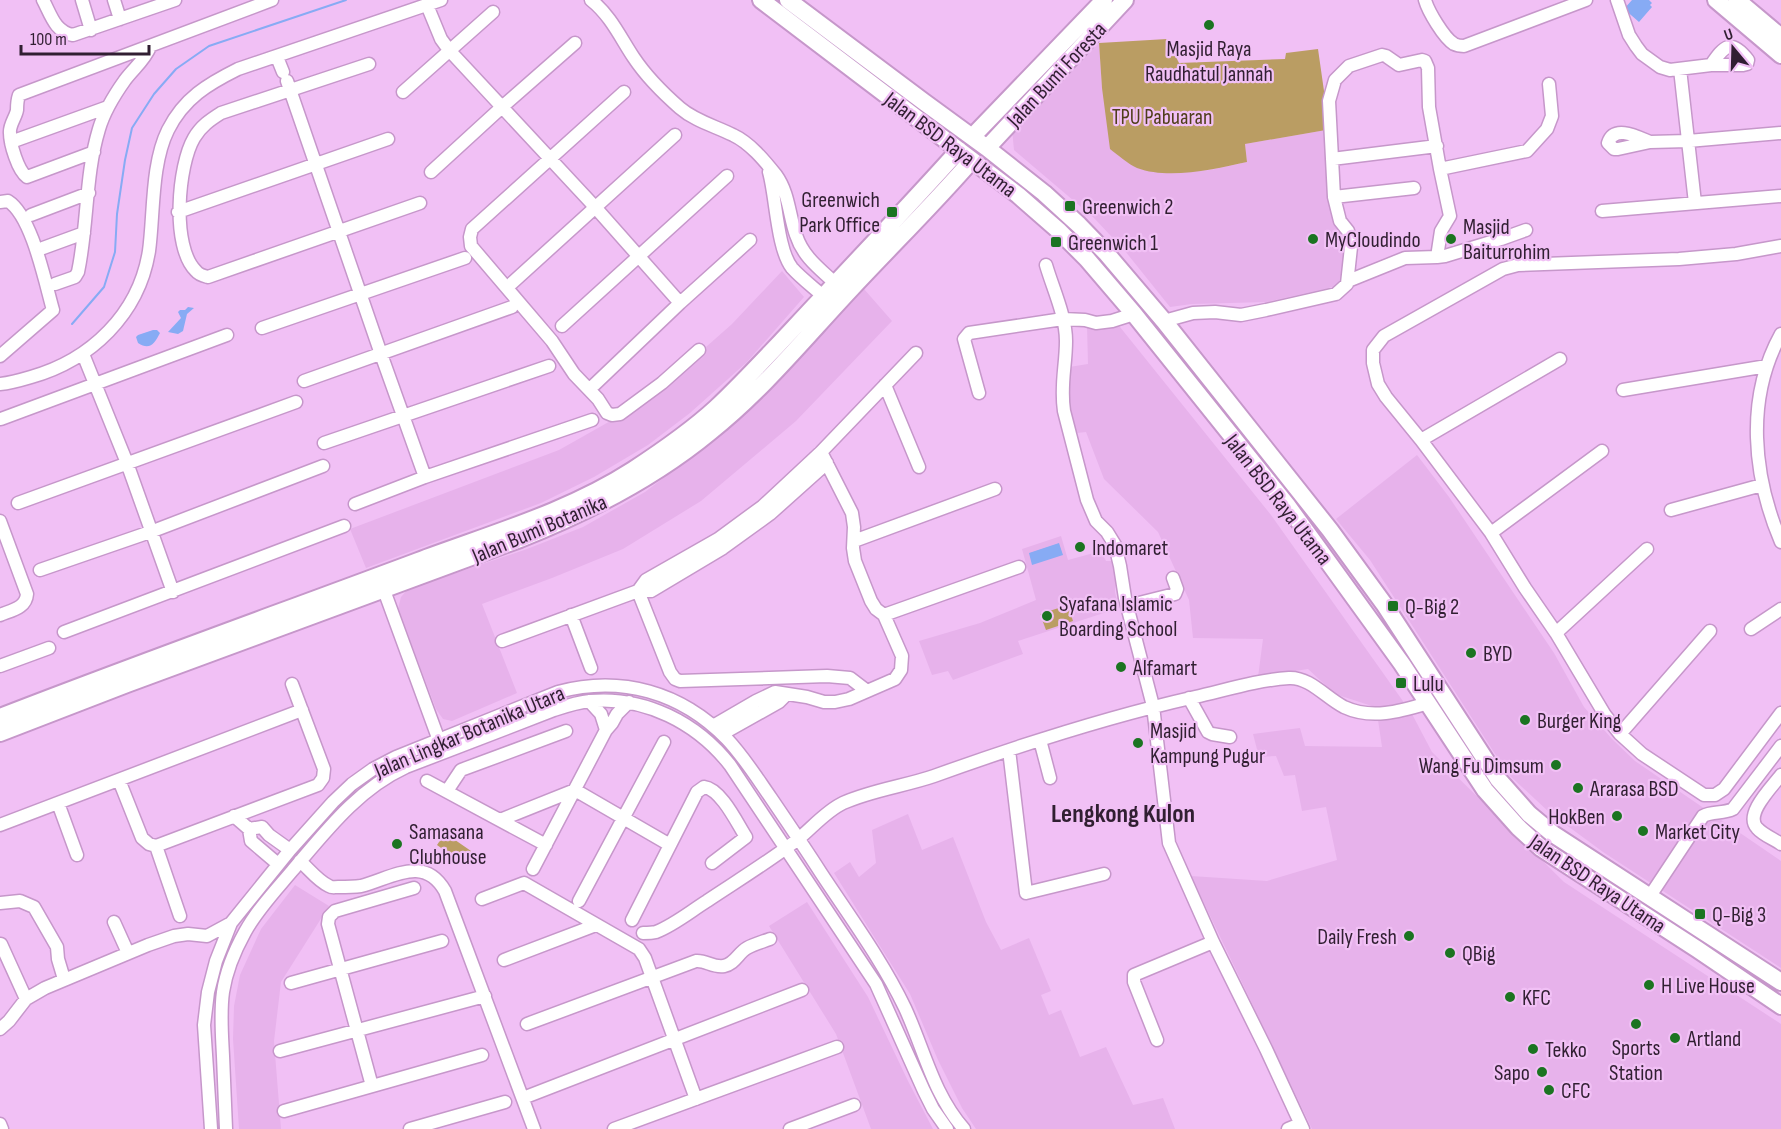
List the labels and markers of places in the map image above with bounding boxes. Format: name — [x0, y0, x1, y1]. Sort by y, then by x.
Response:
marker: Masjid Raya Raudhatul Jannah — [1202, 18, 1216, 32]
place label: Masjid Raya Raudhatul Jannah — [1145, 36, 1273, 88]
place label: Greenwich Park Office — [799, 187, 880, 239]
place label: Greenwich 2 — [1082, 194, 1173, 221]
marker: Greenwich 2 — [1063, 199, 1077, 213]
marker: Greenwich Park Office — [885, 205, 899, 219]
place label: Masjid Baiturrohim — [1463, 214, 1550, 266]
place label: MyCloudindo — [1325, 227, 1421, 254]
place label: Greenwich 1 — [1068, 230, 1158, 257]
marker: MyCloudindo — [1306, 232, 1320, 246]
marker: Masjid Baiturrohim — [1444, 232, 1458, 246]
marker: Greenwich 1 — [1049, 235, 1063, 249]
place label: Indomaret — [1092, 535, 1168, 562]
marker: Indomaret — [1073, 540, 1087, 554]
place label: Syafana Islamic Boarding School — [1059, 591, 1177, 643]
place label: Q-Big 2 — [1405, 594, 1459, 621]
marker: Q-Big 2 — [1386, 599, 1400, 613]
marker: Syafana Islamic Boarding School — [1040, 609, 1054, 623]
place label: BYD — [1483, 641, 1513, 668]
marker: BYD — [1464, 646, 1478, 660]
place label: Alfamart — [1132, 655, 1198, 682]
marker: Alfamart — [1114, 660, 1128, 674]
place label: Lulu — [1413, 671, 1444, 698]
marker: Lulu — [1394, 676, 1408, 690]
place label: Burger King — [1537, 708, 1622, 735]
marker: Burger King — [1518, 713, 1532, 727]
place label: Masjid Kampung Pugur — [1150, 718, 1265, 770]
marker: Masjid Kampung Pugur — [1131, 736, 1145, 750]
place label: Wang Fu Dimsum — [1419, 753, 1544, 780]
marker: Wang Fu Dimsum — [1549, 758, 1563, 772]
place label: Ararasa BSD — [1589, 776, 1679, 803]
marker: Ararasa BSD — [1571, 781, 1585, 795]
place label: HokBen — [1548, 804, 1605, 831]
marker: HokBen — [1610, 809, 1624, 823]
place label: Samasana Clubhouse — [409, 819, 487, 871]
place label: Market City — [1655, 819, 1740, 846]
marker: Market City — [1636, 824, 1650, 838]
marker: Samasana Clubhouse — [390, 837, 404, 851]
place label: Q-Big 3 — [1712, 902, 1766, 929]
marker: Q-Big 3 — [1693, 907, 1707, 921]
place label: Daily Fresh — [1317, 924, 1397, 951]
marker: Daily Fresh — [1402, 929, 1416, 943]
place label: QBig — [1462, 941, 1496, 968]
marker: QBig — [1443, 946, 1457, 960]
place label: H Live House — [1661, 973, 1755, 1000]
marker: H Live House — [1642, 978, 1656, 992]
place label: KFC — [1522, 985, 1551, 1012]
marker: KFC — [1503, 990, 1517, 1004]
marker: Sports Station — [1629, 1017, 1643, 1031]
place label: Artland — [1686, 1026, 1741, 1053]
marker: Artland — [1668, 1031, 1682, 1045]
place label: Sports Station — [1609, 1035, 1663, 1087]
place label: Tekko — [1545, 1037, 1587, 1064]
marker: Tekko — [1526, 1042, 1540, 1056]
place label: Sapo — [1494, 1060, 1530, 1087]
marker: Sapo — [1535, 1065, 1549, 1079]
place label: CFC — [1561, 1078, 1591, 1105]
marker: CFC — [1542, 1083, 1556, 1097]

